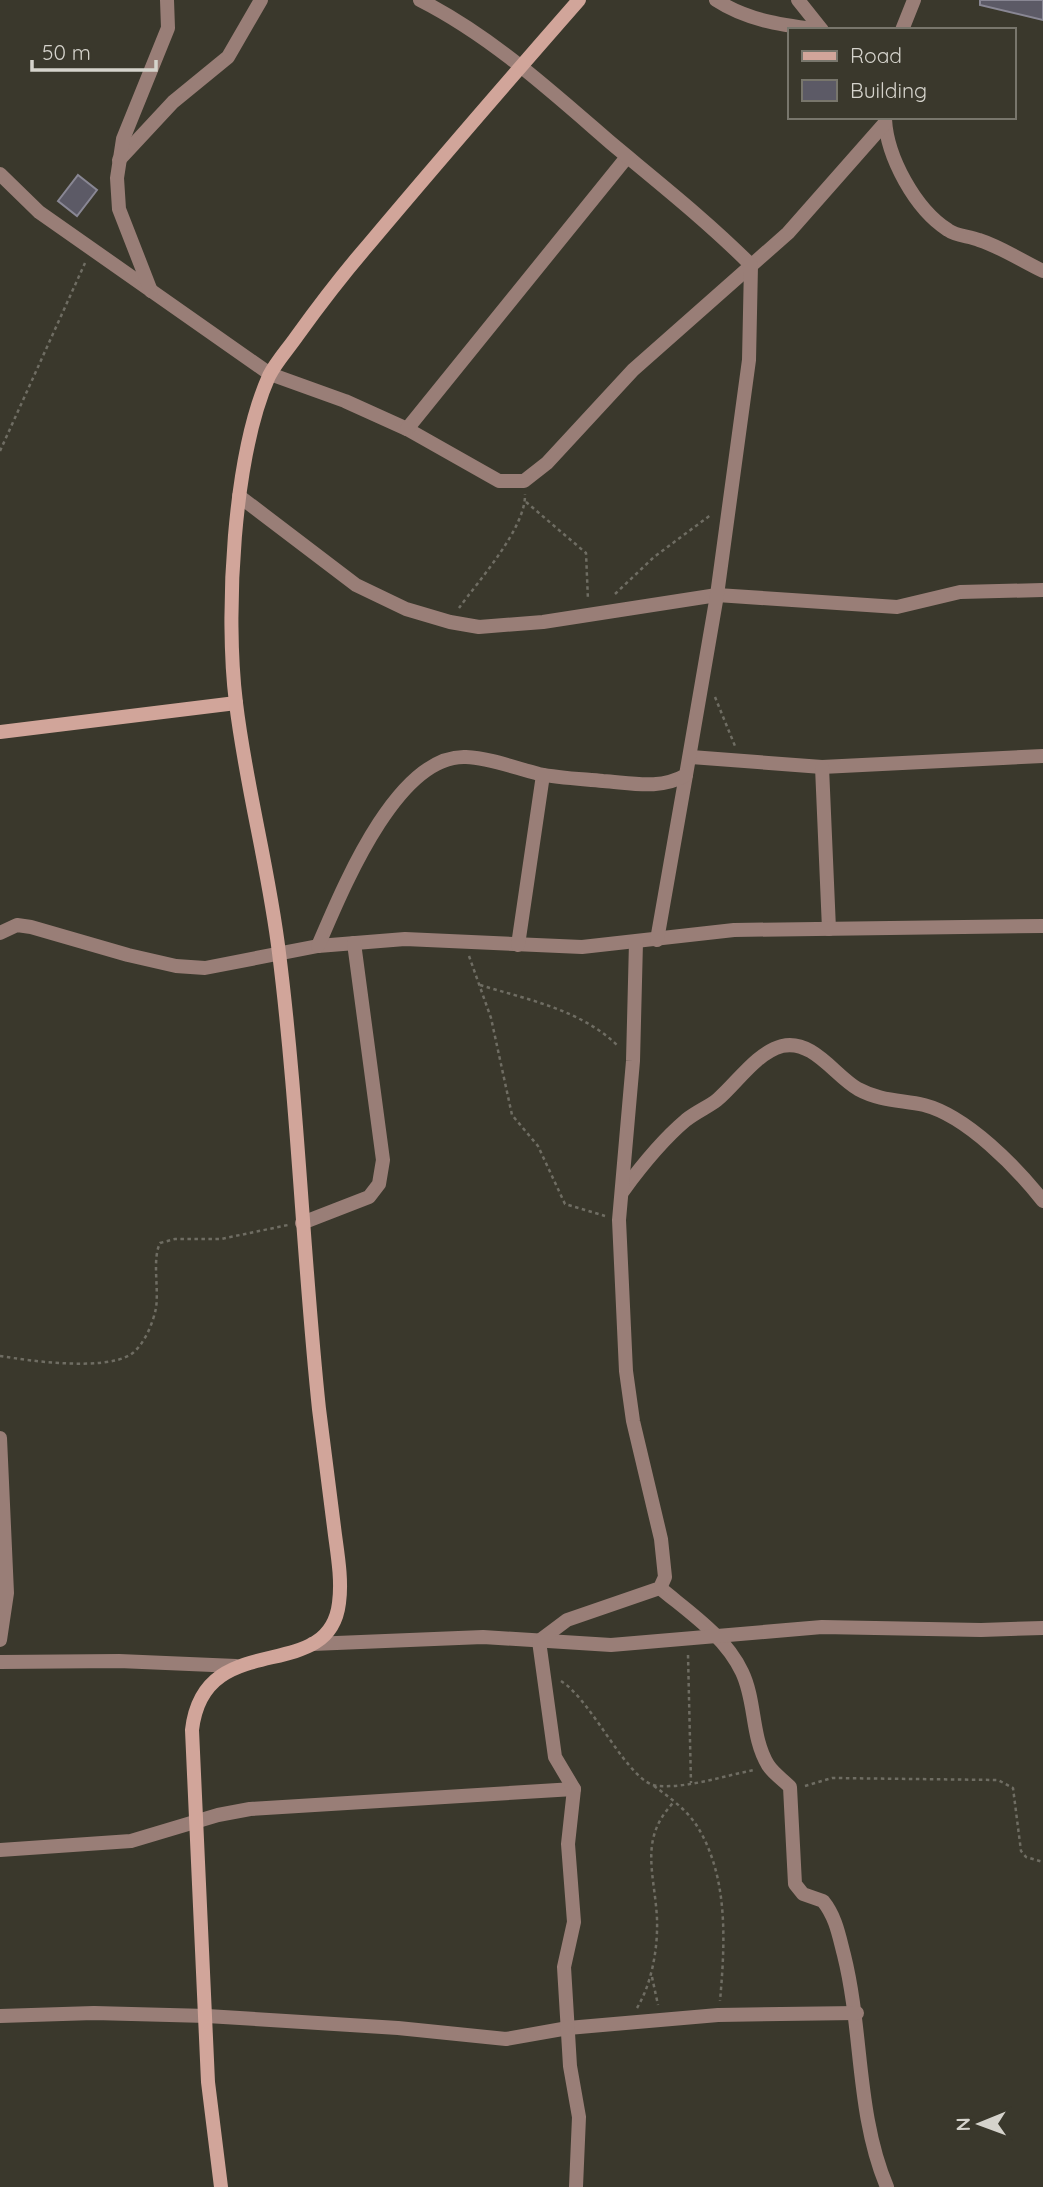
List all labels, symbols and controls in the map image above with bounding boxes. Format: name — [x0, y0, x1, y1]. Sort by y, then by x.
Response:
scale bar — [32, 28, 156, 72]
legend — [788, 28, 1015, 119]
text: 50 m — [42, 39, 91, 65]
text: Road — [850, 42, 902, 68]
text: Building — [850, 77, 927, 103]
north arrow — [945, 2089, 1015, 2159]
text: N — [951, 2117, 975, 2131]

